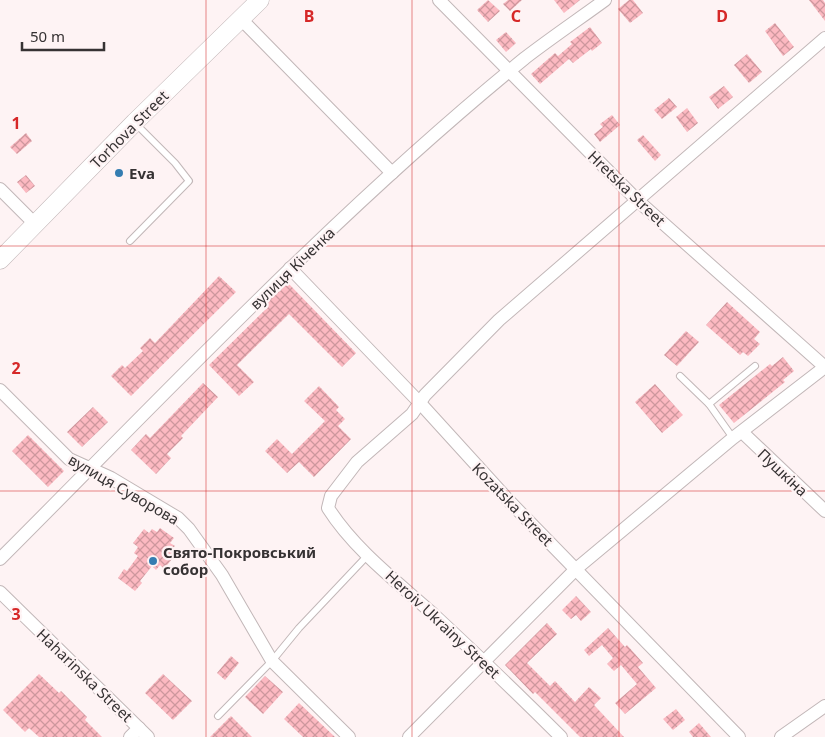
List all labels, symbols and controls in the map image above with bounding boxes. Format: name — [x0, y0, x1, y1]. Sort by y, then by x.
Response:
text: B — [304, 5, 314, 27]
text: C — [511, 5, 521, 27]
text: D — [716, 5, 728, 27]
scale bar — [22, 20, 105, 52]
text: 50 m — [30, 26, 65, 46]
street label: Torhova Street — [86, 85, 173, 172]
text: 1 — [11, 112, 21, 134]
street label: Hretska Street — [584, 146, 670, 230]
place label: Eva — [129, 163, 155, 183]
marker: Eva — [113, 167, 125, 179]
street label: вулиця Кіченка — [245, 222, 339, 314]
text: 2 — [11, 357, 21, 379]
street label: Пушкіна — [754, 444, 812, 500]
street label: вулиця Суворова — [65, 449, 183, 529]
street label: Kozatska Street — [468, 458, 558, 550]
place label: Свято-Покровський собор — [163, 542, 316, 579]
marker: Свято-Покровський собор — [147, 555, 159, 567]
street label: Heroiv Ukrainy Street — [381, 566, 505, 683]
text: 3 — [11, 603, 21, 625]
street label: Haharinska Street — [33, 624, 138, 726]

